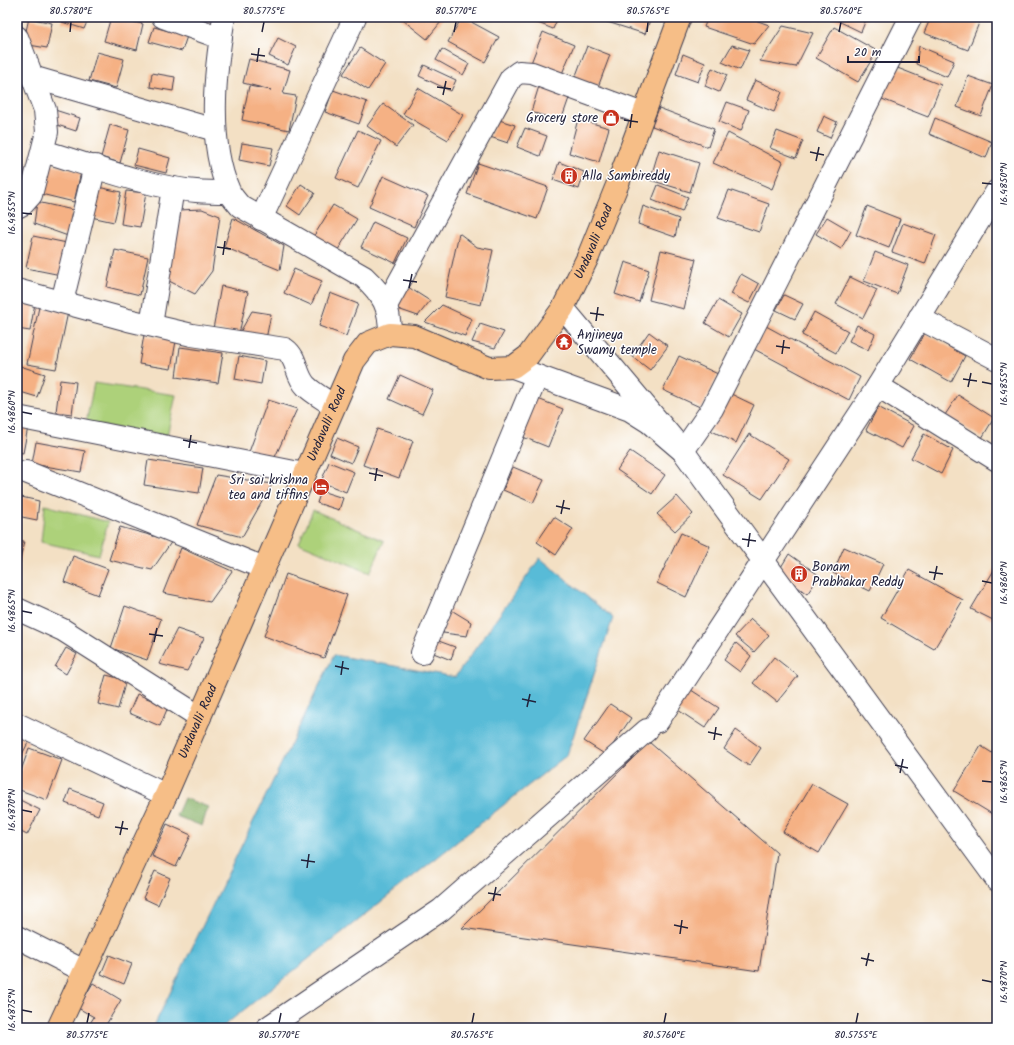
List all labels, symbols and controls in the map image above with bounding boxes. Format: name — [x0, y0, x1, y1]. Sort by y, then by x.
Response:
text: 80.5780°E — [49, 3, 94, 19]
text: 80.5775°E — [243, 3, 286, 19]
text: 80.5770°E — [435, 3, 478, 19]
text: 80.5765°E — [626, 3, 671, 19]
text: 80.5760°E — [819, 3, 864, 19]
scale bar — [848, 38, 919, 64]
text: 20 m — [854, 43, 882, 62]
place label: Grocery store — [526, 108, 598, 129]
shop icon: Grocery store — [601, 108, 621, 128]
text: 16.4850°N — [996, 162, 1012, 206]
building icon: Alla Sambireddy — [559, 166, 579, 186]
place label: Alla Sambireddy — [582, 166, 671, 187]
text: 16.4855°N — [4, 191, 20, 235]
street label: Undavalli Road — [568, 201, 619, 283]
place label: Anjineya Swamy temple — [577, 325, 657, 361]
temple icon: Anjineya Swamy temple — [554, 332, 574, 352]
text: 16.4855°N — [996, 362, 1012, 406]
street label: Undavalli Road — [301, 383, 352, 465]
text: 16.4860°N — [4, 390, 20, 434]
place label: Sri sai krishna tea and tiffins — [229, 470, 308, 506]
hotel icon: Sri sai krishna tea and tiffins — [311, 477, 331, 497]
place label: Bonam Prabhakar Reddy — [812, 557, 904, 593]
text: 16.4860°N — [996, 561, 1012, 605]
building icon: Bonam Prabhakar Reddy — [789, 564, 809, 584]
text: 16.4865°N — [4, 589, 20, 633]
street label: Undavalli Road — [172, 680, 224, 762]
text: 16.4865°N — [996, 760, 1012, 804]
text: 16.4870°N — [4, 789, 20, 831]
text: 16.4870°N — [996, 961, 1012, 1003]
text: 16.4875°N — [4, 988, 20, 1031]
text: 80.5775°E — [66, 1027, 109, 1043]
text: 80.5770°E — [258, 1027, 301, 1043]
text: 80.5765°E — [450, 1027, 495, 1043]
text: 80.5760°E — [642, 1027, 687, 1043]
text: 80.5755°E — [834, 1027, 879, 1043]

